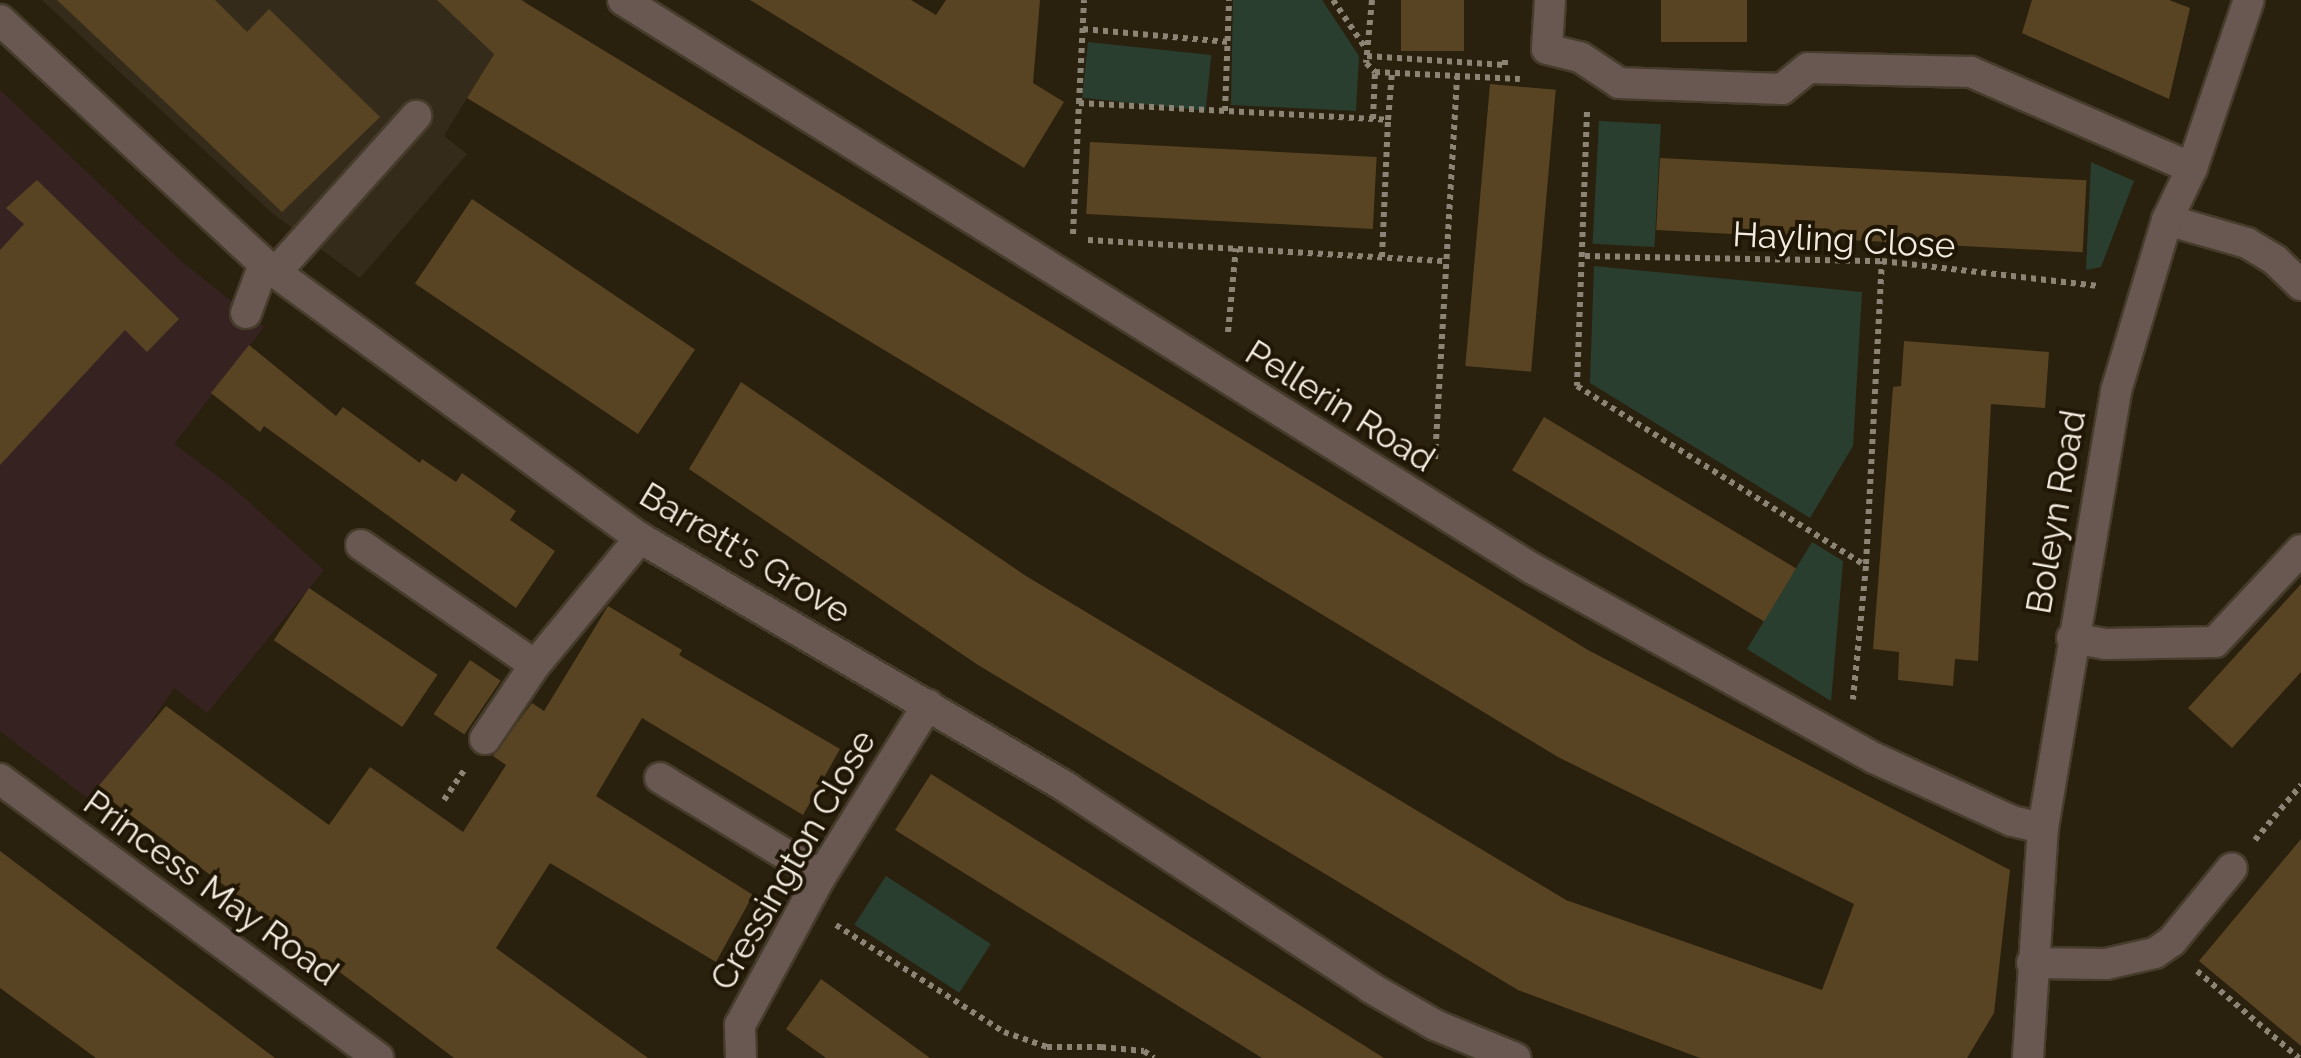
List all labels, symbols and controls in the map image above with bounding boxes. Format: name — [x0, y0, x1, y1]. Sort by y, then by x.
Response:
street label: Hayling Close — [1732, 213, 1956, 267]
street label: Pellerin Road — [1238, 331, 1442, 481]
street label: Boleyn Road — [2017, 407, 2095, 617]
street label: Barrett's Grove — [632, 474, 858, 632]
street label: Cressington Close — [702, 723, 884, 997]
street label: Princess May Road — [75, 781, 347, 995]

